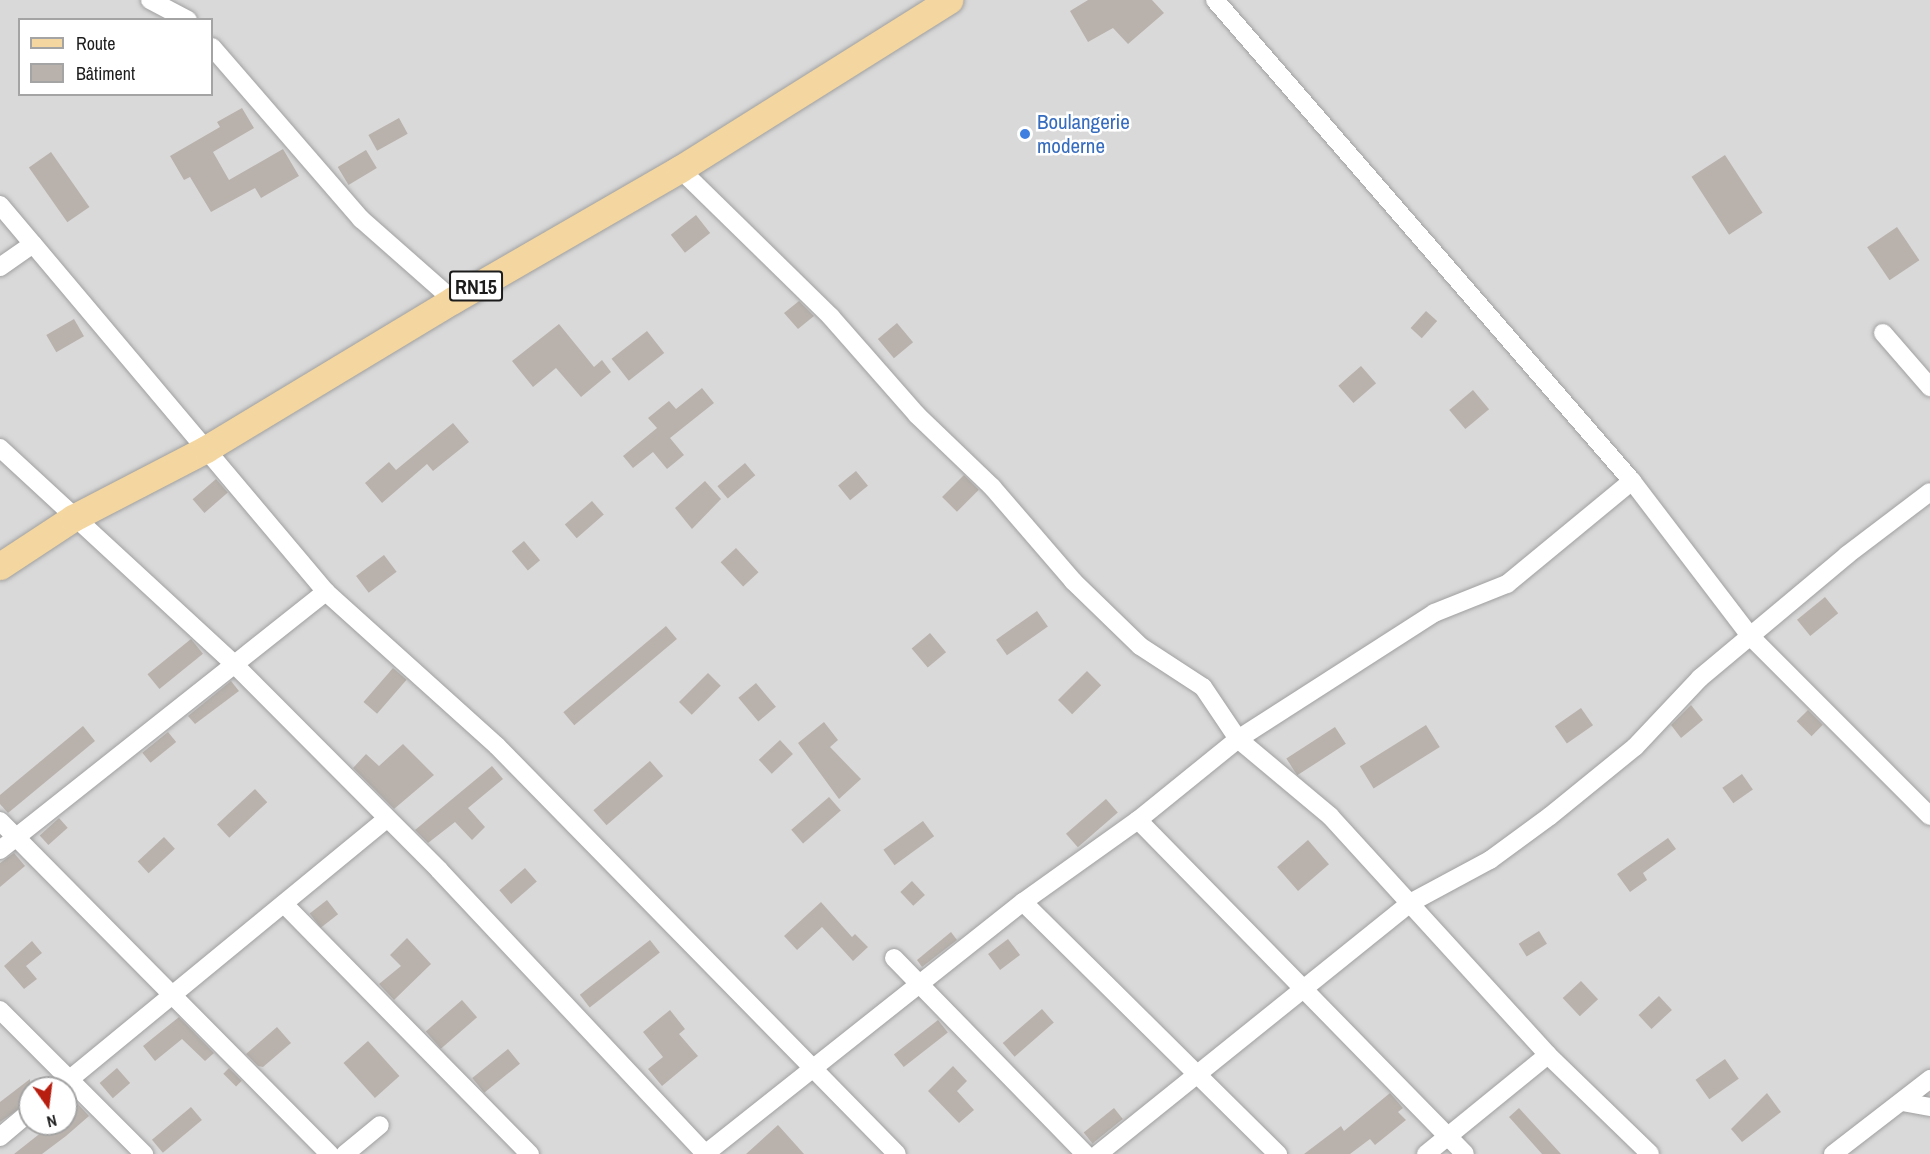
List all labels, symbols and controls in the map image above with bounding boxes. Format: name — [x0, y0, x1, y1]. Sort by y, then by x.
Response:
legend — [18, 18, 213, 96]
text: Route — [76, 31, 115, 56]
text: Bâtiment — [76, 61, 135, 86]
place label: Boulangerie moderne — [1037, 109, 1130, 159]
marker: Boulangerie moderne — [1018, 127, 1032, 141]
road number: RN15 — [449, 269, 503, 303]
north arrow — [18, 1076, 78, 1136]
text: N — [45, 1110, 59, 1133]

